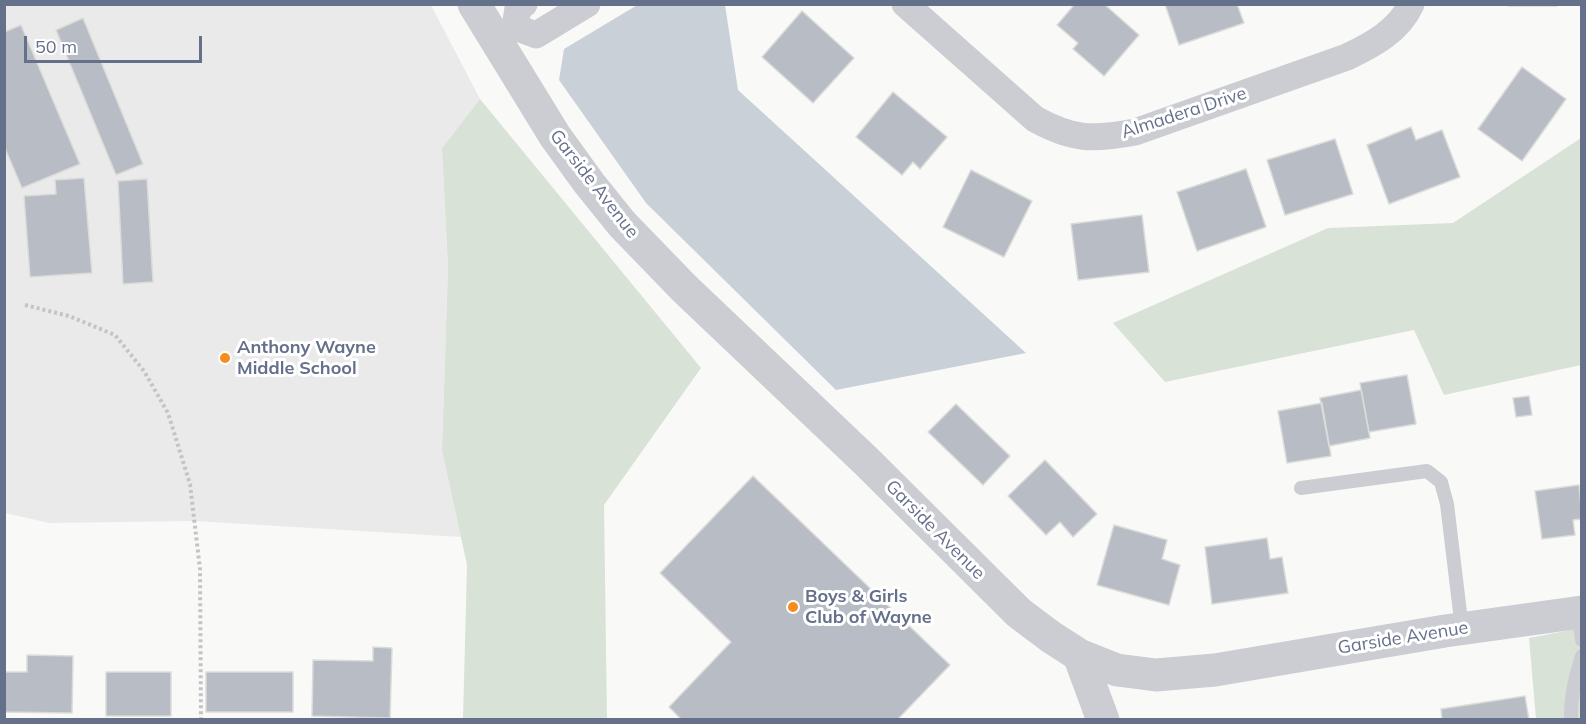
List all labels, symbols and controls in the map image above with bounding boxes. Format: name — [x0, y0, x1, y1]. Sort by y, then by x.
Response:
scale bar — [27, 24, 206, 62]
text: 50 m — [35, 35, 77, 58]
street label: Almadera Drive — [1119, 83, 1249, 143]
street label: Garside Avenue — [545, 125, 643, 243]
place label: Anthony Wayne Middle School — [237, 337, 376, 380]
marker: Anthony Wayne Middle School — [218, 351, 232, 365]
street label: Garside Avenue — [881, 476, 989, 584]
place label: Boys & Girls Club of Wayne — [805, 586, 932, 628]
marker: Boys & Girls Club of Wayne — [786, 600, 800, 614]
street label: Garside Avenue — [1336, 617, 1470, 659]

